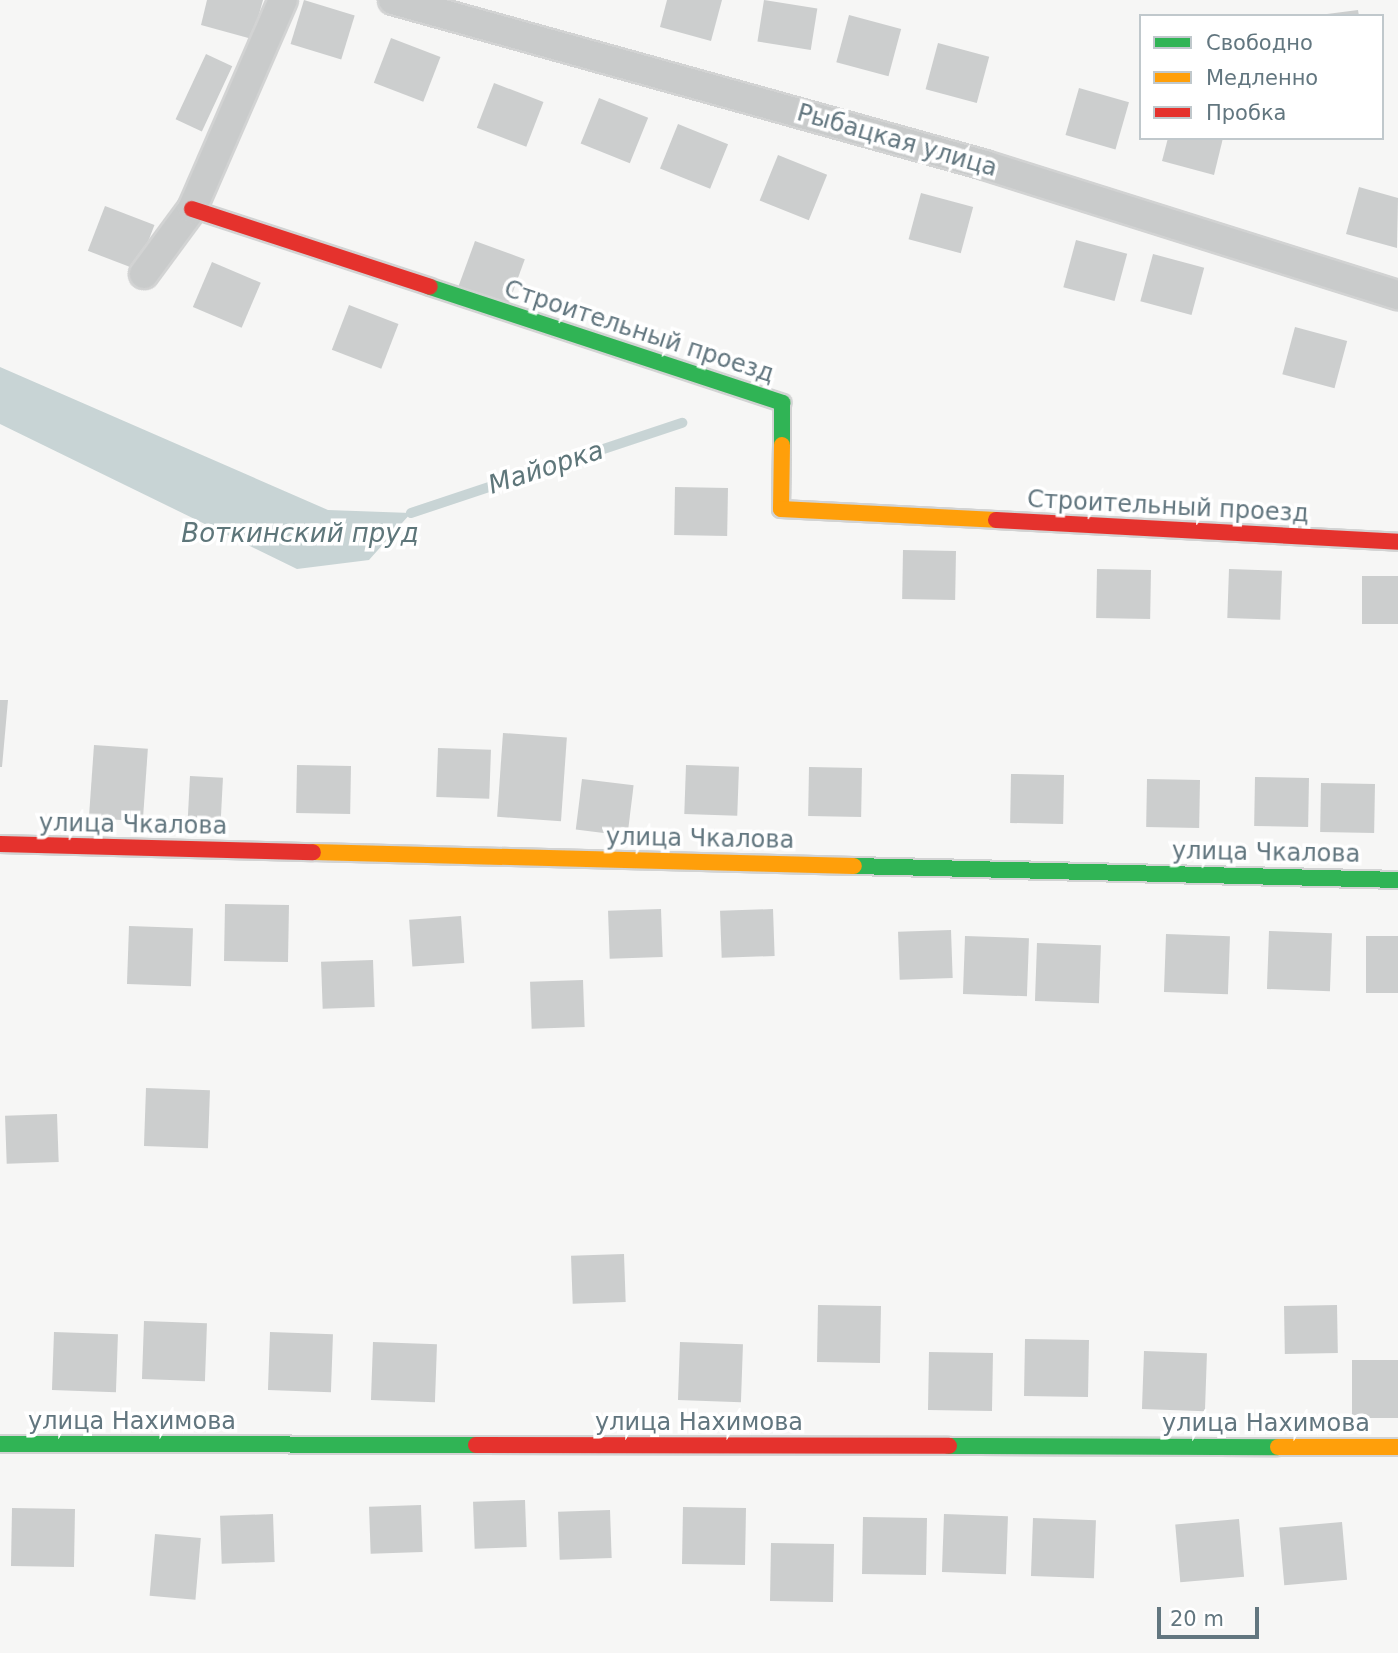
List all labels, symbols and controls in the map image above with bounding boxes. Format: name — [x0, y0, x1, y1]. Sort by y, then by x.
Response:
legend — [1139, 14, 1384, 140]
text: Свободно — [1206, 31, 1313, 55]
text: Медленно — [1206, 66, 1318, 90]
street label: Рыбацкая улица — [794, 99, 1000, 183]
text: Пробка — [1206, 101, 1286, 125]
street label: Строительный проезд — [500, 275, 778, 389]
water label: Майорка — [484, 435, 608, 501]
street label: Строительный проезд — [1026, 485, 1310, 529]
water label: Воткинский пруд — [181, 518, 419, 550]
street label: улица Чкалова — [39, 809, 227, 841]
street label: улица Чкалова — [606, 823, 794, 855]
street label: улица Чкалова — [1172, 837, 1360, 869]
street label: улица Нахимова — [28, 1408, 236, 1436]
street label: улица Нахимова — [595, 1409, 803, 1437]
street label: улица Нахимова — [1162, 1410, 1370, 1438]
scale bar — [1160, 1594, 1262, 1638]
text: 20 m — [1170, 1607, 1224, 1631]

